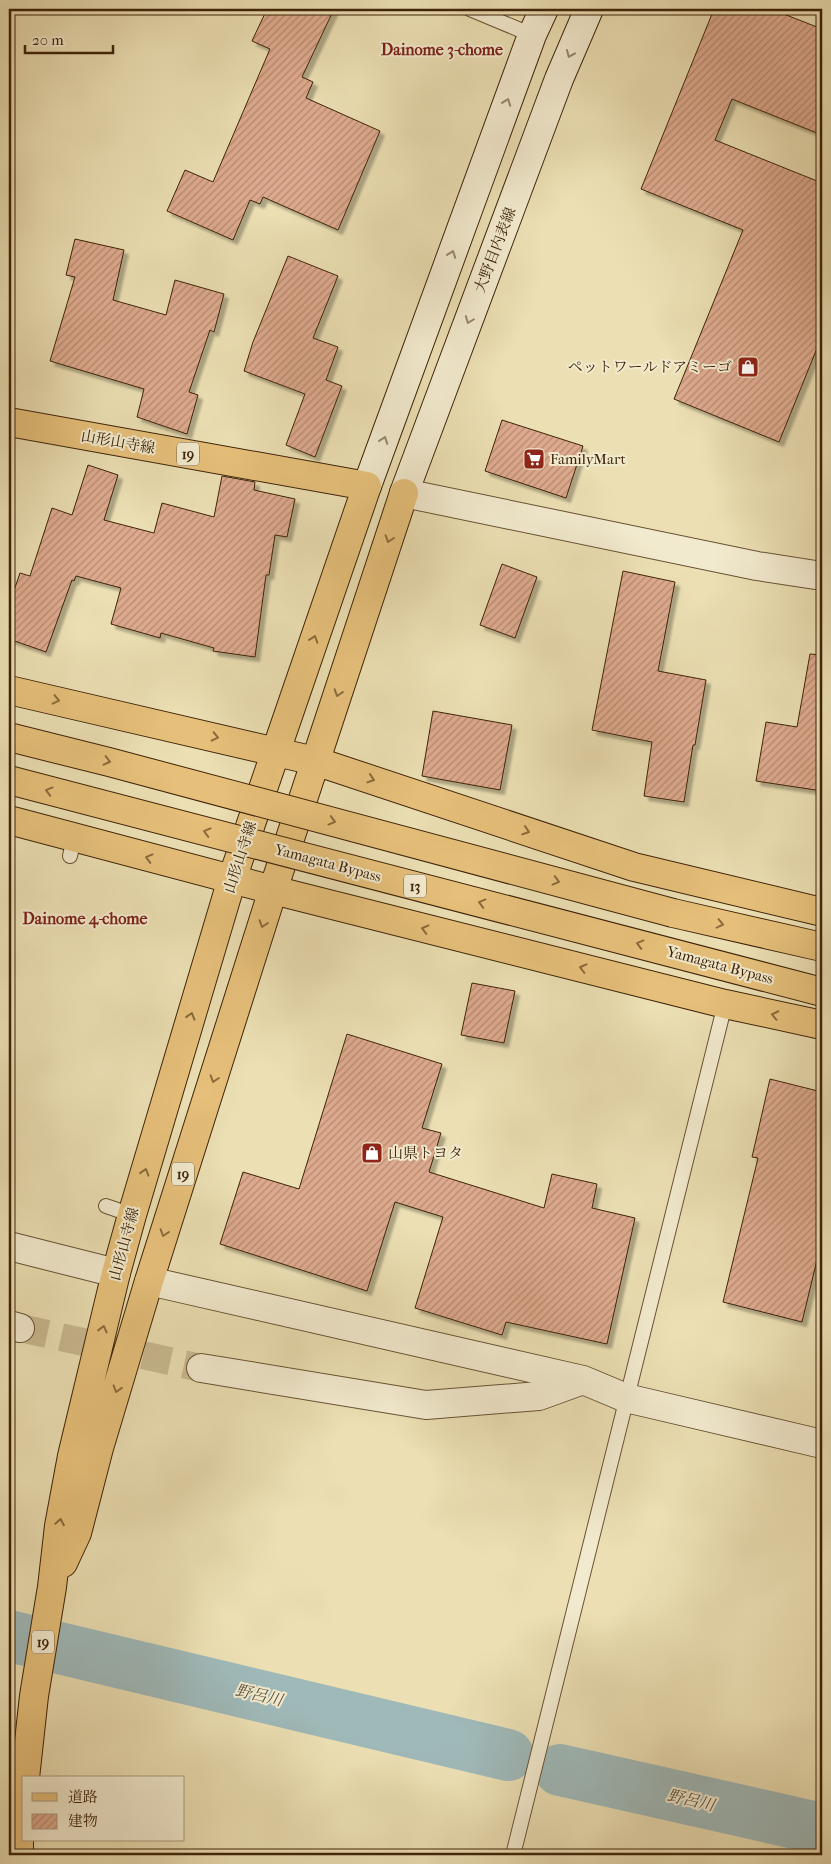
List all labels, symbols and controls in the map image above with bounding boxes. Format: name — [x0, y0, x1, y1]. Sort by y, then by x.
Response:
scale bar — [25, 22, 112, 54]
text: 20 m — [32, 31, 64, 49]
district label: Dainome 3-chome — [381, 40, 503, 60]
one-way arrow — [565, 49, 576, 58]
one-way arrow — [501, 98, 511, 107]
street label: 大野目内表線 — [470, 205, 520, 295]
one-way arrow — [446, 251, 456, 259]
one-way arrow — [465, 315, 475, 324]
shop icon: ペットワールドアミーゴ — [736, 355, 760, 379]
place label: ペットワールドアミーゴ — [568, 358, 732, 376]
street label: 山形山寺線 — [79, 427, 157, 457]
one-way arrow — [378, 436, 388, 445]
road number: 19 — [177, 442, 199, 466]
supermarket icon: FamilyMart — [522, 447, 546, 471]
place label: FamilyMart — [550, 450, 626, 468]
one-way arrow — [385, 534, 395, 543]
one-way arrow — [309, 635, 319, 643]
one-way arrow — [333, 689, 343, 697]
one-way arrow — [52, 694, 61, 705]
one-way arrow — [210, 731, 219, 742]
one-way arrow — [102, 756, 111, 766]
one-way arrow — [367, 774, 375, 784]
one-way arrow — [46, 786, 54, 796]
one-way arrow — [327, 816, 335, 826]
street label: 山形山寺線 — [220, 819, 260, 895]
one-way arrow — [521, 825, 529, 835]
one-way arrow — [203, 827, 211, 837]
street label: Yamagata Bypass — [272, 840, 384, 886]
one-way arrow — [146, 853, 154, 863]
road number: 13 — [404, 874, 426, 898]
one-way arrow — [552, 876, 560, 886]
one-way arrow — [479, 899, 487, 909]
district label: Dainome 4-chome — [23, 909, 148, 929]
one-way arrow — [716, 918, 725, 928]
one-way arrow — [258, 919, 268, 927]
one-way arrow — [421, 924, 430, 935]
one-way arrow — [636, 940, 644, 950]
street label: Yamagata Bypass — [664, 942, 776, 988]
one-way arrow — [578, 963, 587, 974]
one-way arrow — [770, 1010, 779, 1021]
one-way arrow — [186, 1013, 196, 1021]
one-way arrow — [209, 1074, 219, 1082]
shop icon: 山県トヨタ — [360, 1141, 384, 1165]
place label: 山県トヨタ — [388, 1144, 463, 1162]
road number: 19 — [172, 1162, 194, 1186]
one-way arrow — [139, 1168, 149, 1177]
street label: 山形山寺線 — [106, 1205, 142, 1283]
one-way arrow — [160, 1229, 170, 1237]
one-way arrow — [97, 1324, 108, 1333]
one-way arrow — [112, 1384, 122, 1392]
one-way arrow — [54, 1517, 64, 1526]
road number: 19 — [32, 1630, 54, 1654]
water label: 野呂川 — [233, 1680, 286, 1710]
legend — [22, 1776, 185, 1842]
water label: 野呂川 — [665, 1785, 718, 1815]
text: 道路 — [68, 1788, 98, 1806]
text: 建物 — [68, 1812, 98, 1830]

